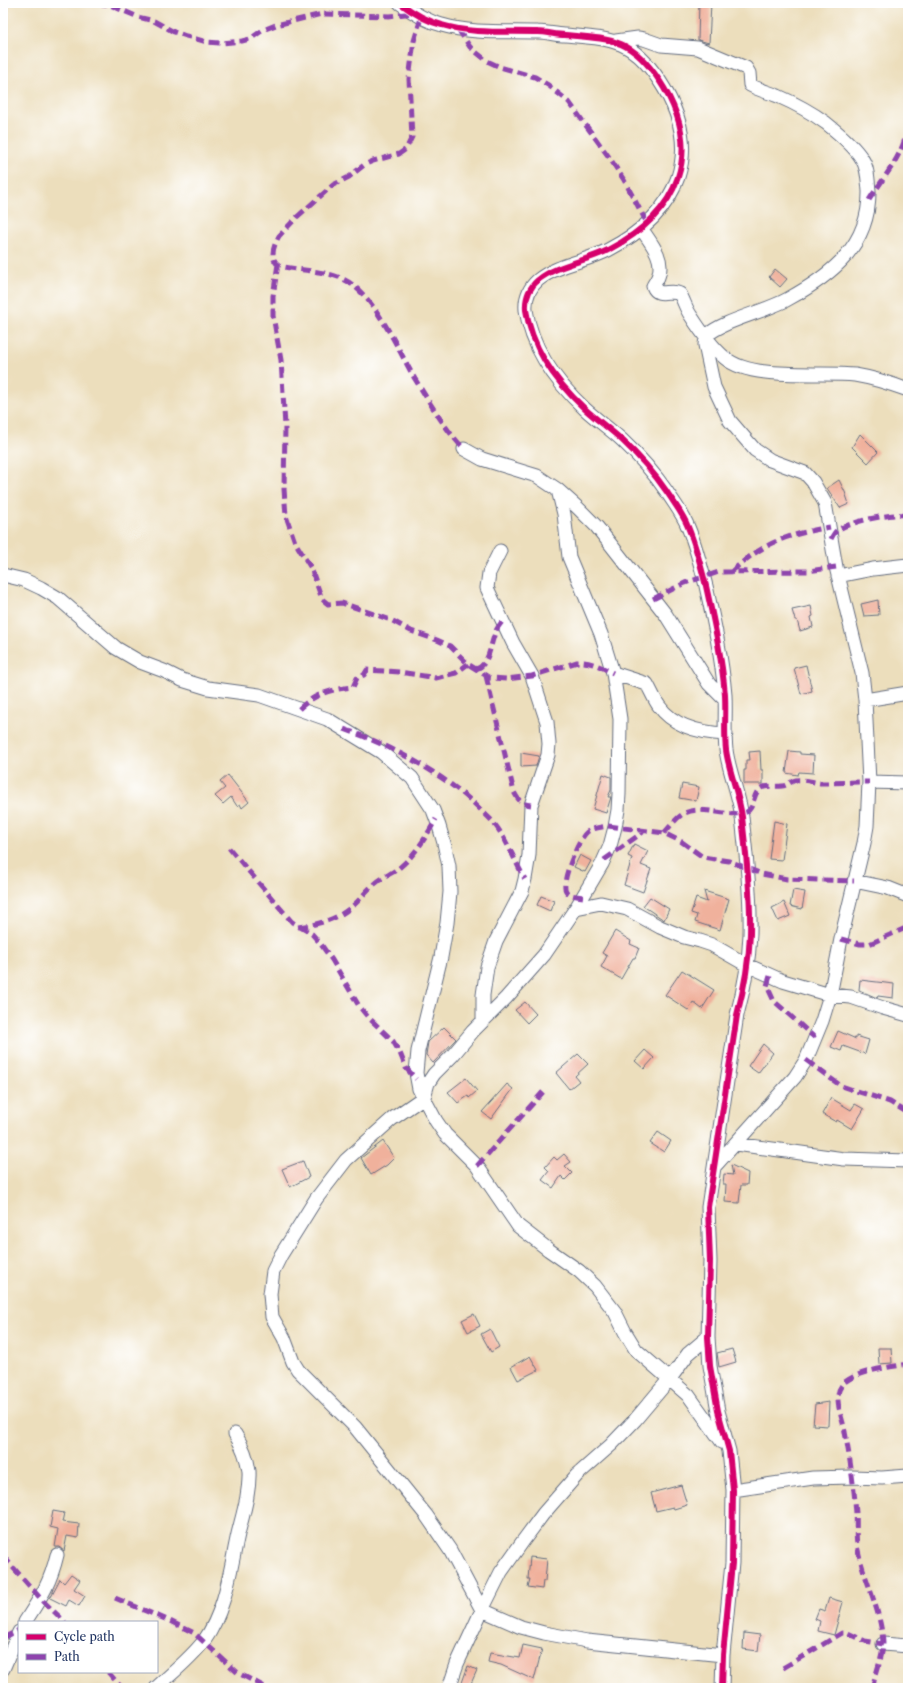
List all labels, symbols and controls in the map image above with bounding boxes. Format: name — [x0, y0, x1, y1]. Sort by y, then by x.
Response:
legend — [18, 1621, 158, 1673]
text: Cycle path — [54, 1629, 115, 1644]
text: Path — [54, 1649, 80, 1664]

